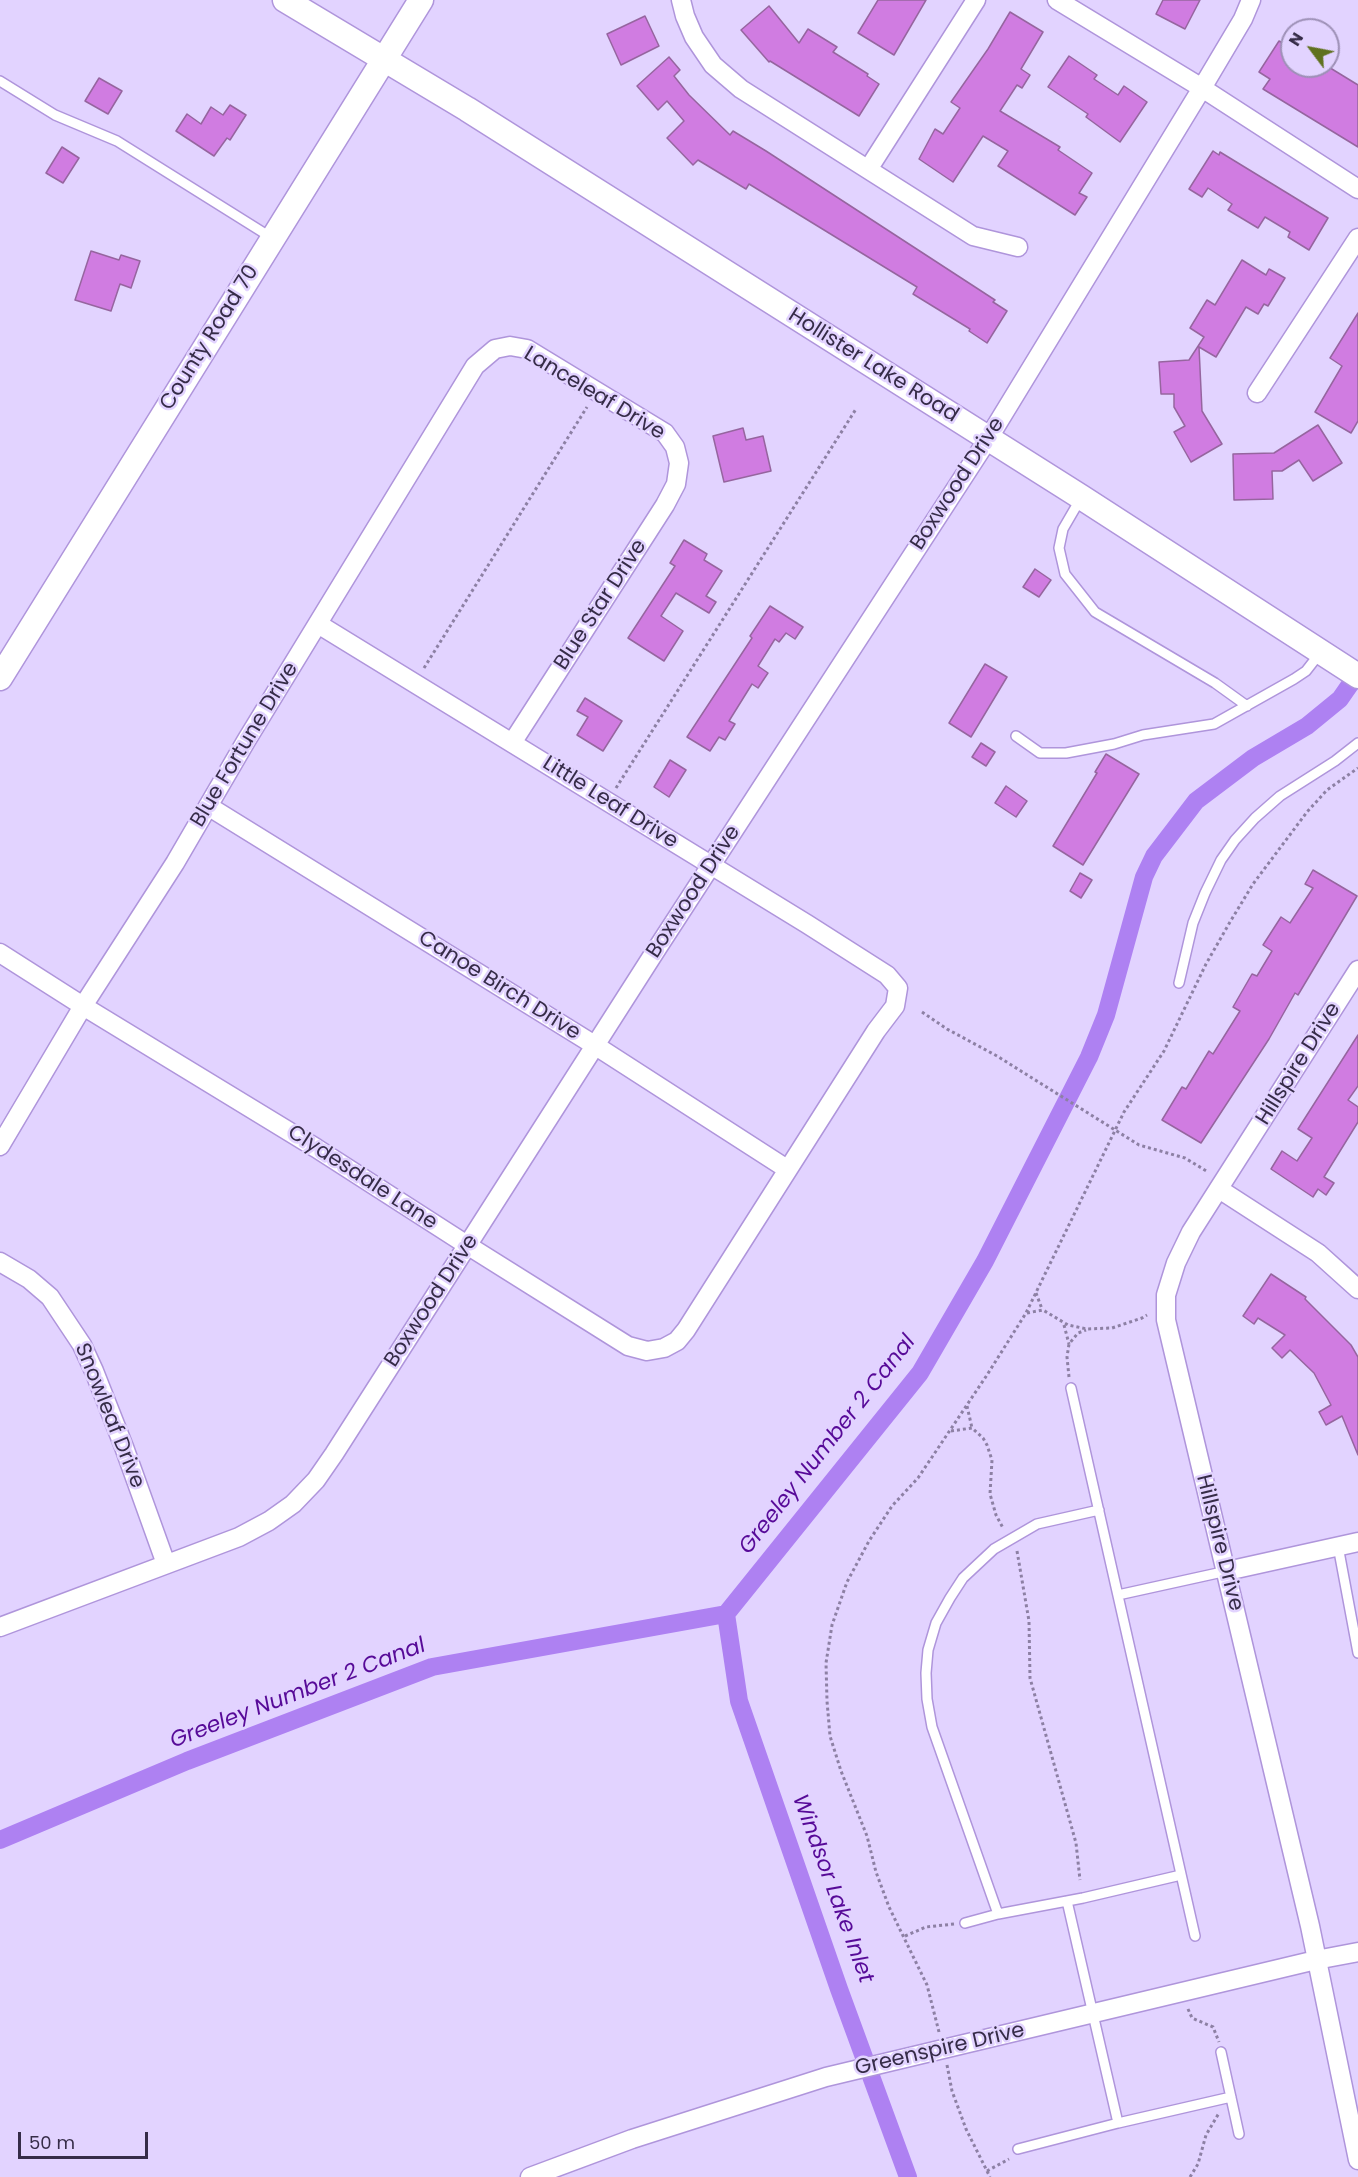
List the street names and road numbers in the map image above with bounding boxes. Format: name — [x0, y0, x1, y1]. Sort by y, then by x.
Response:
street label: County Road 70 — [155, 261, 265, 415]
street label: Hollister Lake Road — [783, 303, 963, 429]
street label: Lanceleaf Drive — [519, 342, 669, 446]
street label: Boxwood Drive — [906, 413, 1010, 555]
street label: Blue Star Drive — [549, 535, 653, 675]
street label: Blue Fortune Drive — [186, 658, 304, 832]
street label: Little Leaf Drive — [538, 751, 682, 855]
street label: Boxwood Drive — [642, 821, 746, 963]
street label: Canoe Birch Drive — [413, 926, 585, 1046]
street label: Hillspire Drive — [1251, 998, 1347, 1130]
street label: Clydesdale Lane — [282, 1120, 442, 1236]
street label: Boxwood Drive — [380, 1230, 484, 1372]
street label: Snowleaf Drive — [68, 1340, 150, 1492]
street label: Hillspire Drive — [1190, 1472, 1248, 1614]
street label: Greenspire Drive — [853, 2018, 1027, 2082]

